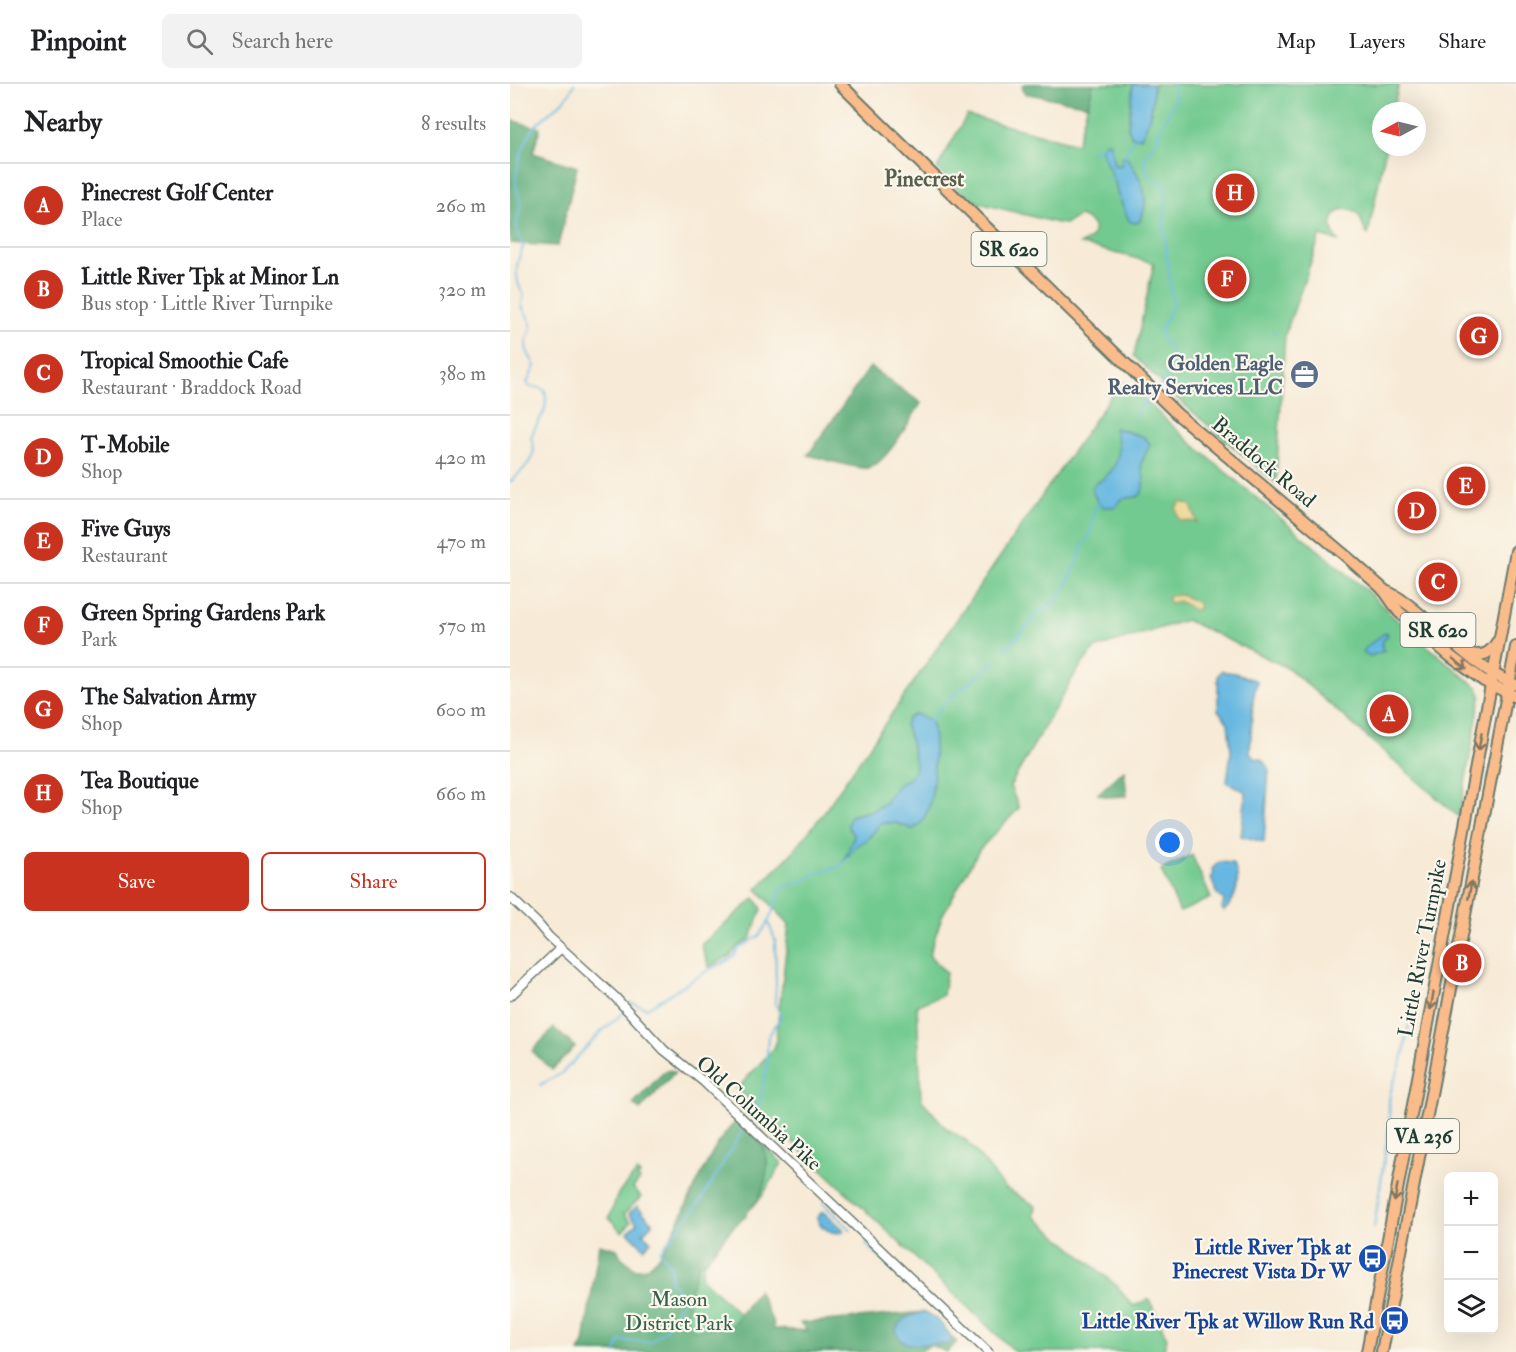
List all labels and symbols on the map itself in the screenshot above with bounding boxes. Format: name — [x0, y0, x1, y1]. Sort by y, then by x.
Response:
north arrow — [1372, 102, 1426, 156]
district label: Pinecrest — [884, 165, 965, 193]
pin: H — [1216, 170, 1254, 216]
road number: SR 620 — [972, 232, 1046, 266]
pin: F — [1208, 256, 1246, 302]
pin: G — [1460, 314, 1498, 358]
place label: Golden Eagle Realty Services LLC — [1107, 350, 1283, 401]
office icon: Golden Eagle Realty Services LLC — [1288, 359, 1320, 391]
street label: Braddock Road — [1206, 411, 1322, 514]
pin: E — [1446, 464, 1486, 508]
pin: D — [1398, 488, 1436, 534]
pin: C — [1418, 560, 1458, 604]
road number: SR 620 — [1400, 613, 1476, 647]
one-way arrow — [1452, 657, 1468, 670]
pin: A — [1370, 692, 1408, 736]
one-way arrow — [1474, 732, 1485, 752]
your location — [1155, 828, 1184, 857]
street label: Little River Turnpike — [1392, 857, 1453, 1039]
one-way arrow — [1465, 880, 1476, 900]
pin: B — [1442, 940, 1482, 986]
one-way arrow — [1426, 991, 1437, 1010]
street label: Old Columbia Pike — [690, 1050, 827, 1177]
road number: VA 236 — [1387, 1119, 1459, 1153]
one-way arrow — [1391, 1182, 1402, 1202]
place label: Little River Tpk at Pinecrest Vista Dr W — [1172, 1234, 1353, 1285]
bus stop icon: Little River Tpk at Pinecrest Vista Dr W — [1356, 1243, 1388, 1275]
park label: Mason District Park — [625, 1286, 733, 1337]
bus stop icon: Little River Tpk at Willow Run Rd — [1379, 1305, 1411, 1337]
place label: Little River Tpk at Willow Run Rd — [1082, 1308, 1375, 1335]

